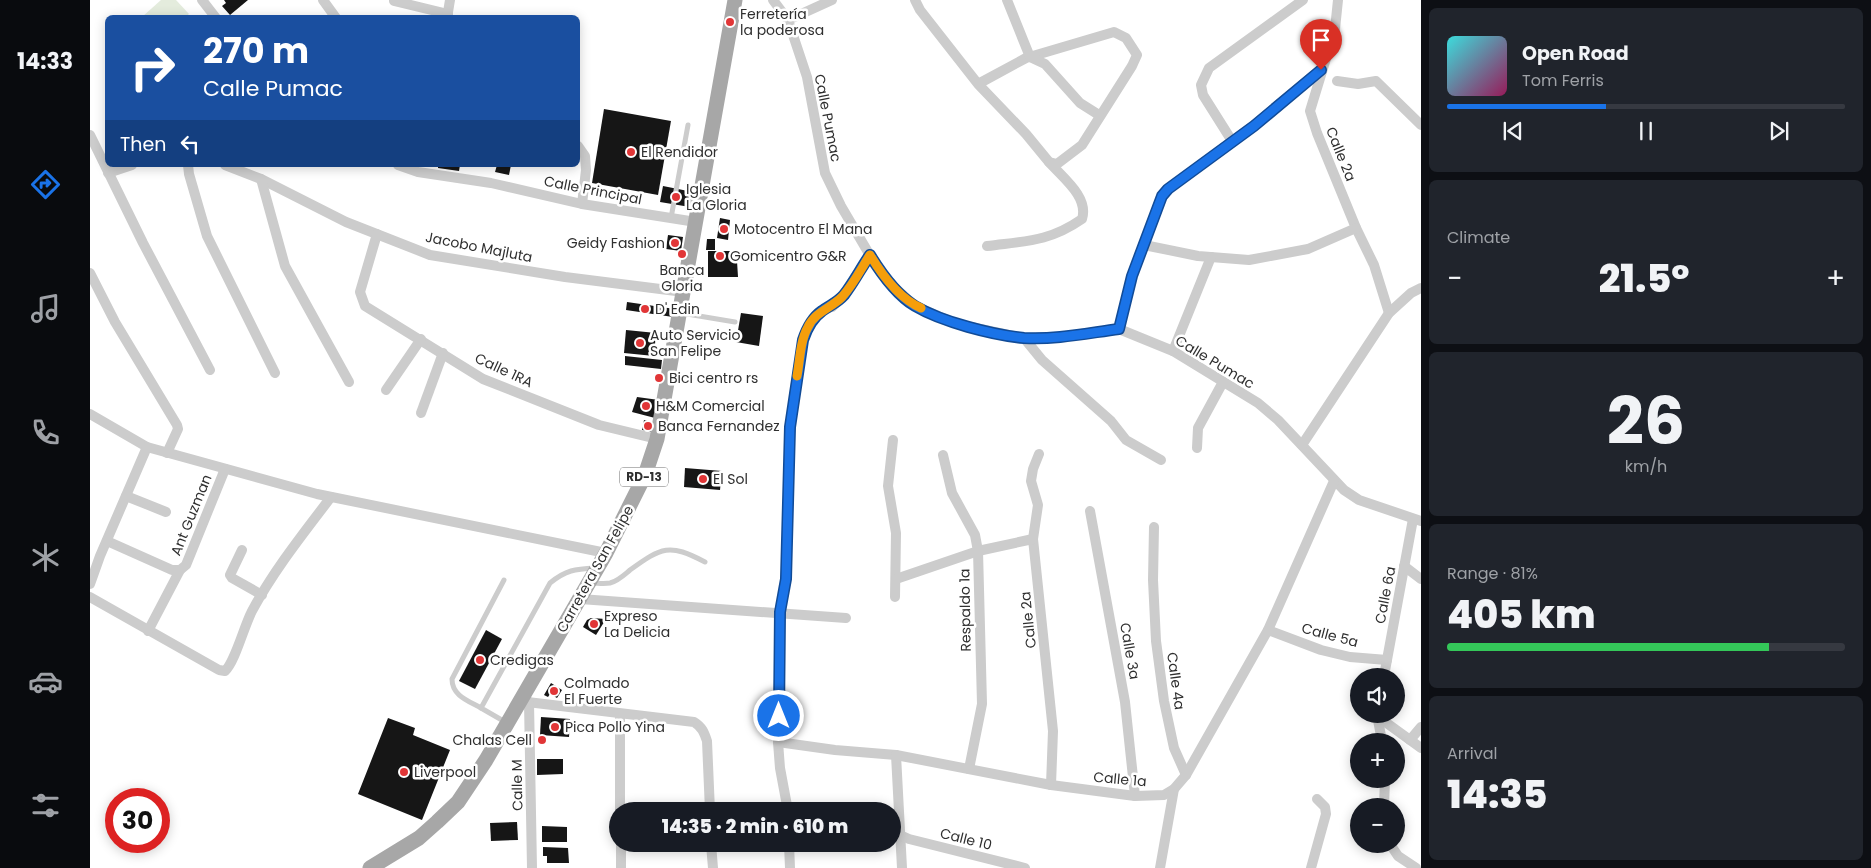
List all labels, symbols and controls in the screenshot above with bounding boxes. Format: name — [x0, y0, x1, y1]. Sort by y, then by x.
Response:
place label: Ferretería la poderosa — [740, 4, 824, 40]
marker: Ferretería la poderosa — [724, 16, 736, 28]
pin — [1300, 19, 1342, 70]
text: 270 m — [203, 26, 309, 75]
icon: arrive — [1307, 26, 1335, 54]
icon: right — [120, 35, 185, 100]
text: Open Road — [1522, 40, 1629, 67]
text: 14:33 — [17, 46, 73, 77]
text: Tom Ferris — [1522, 69, 1604, 92]
street label: Calle Pumac — [810, 72, 846, 164]
text: Calle Pumac — [203, 73, 343, 104]
icon: previous — [1499, 117, 1527, 145]
icon: pause — [1632, 117, 1660, 145]
icon: next — [1765, 117, 1793, 145]
street label: Calle 2a — [1321, 124, 1361, 184]
icon: left — [176, 130, 204, 158]
text: Then — [120, 131, 166, 158]
place label: El Rendidor — [641, 142, 718, 162]
marker: El Rendidor — [625, 146, 637, 158]
icon: directions — [28, 167, 63, 202]
street label: Calle Principal — [542, 171, 644, 209]
place label: Iglesia La Gloria — [686, 179, 747, 215]
marker: Iglesia La Gloria — [670, 191, 682, 203]
place label: Motocentro El Mana — [734, 219, 873, 239]
marker: Motocentro El Mana — [718, 223, 730, 235]
text: Climate — [1447, 226, 1510, 249]
street label: Jacobo Majluta — [424, 227, 534, 267]
place label: Geidy Fashion — [567, 233, 665, 253]
marker: Geidy Fashion — [669, 237, 681, 249]
place label: Gomicentro G&R — [730, 246, 847, 266]
marker: Banca Gloria — [676, 248, 688, 260]
marker: Gomicentro G&R — [714, 250, 726, 262]
text: 21.5° — [1599, 252, 1690, 305]
text: − — [1447, 259, 1462, 298]
text: + — [1826, 259, 1845, 298]
place label: Banca Gloria — [660, 260, 704, 296]
icon: music — [28, 291, 63, 326]
place label: D' Edin — [655, 299, 700, 319]
marker: D' Edin — [639, 303, 651, 315]
place label: Auto Servicio San Felipe — [650, 325, 741, 361]
street label: Calle Pumac — [1172, 331, 1258, 393]
marker: Auto Servicio San Felipe — [634, 337, 646, 349]
street label: Calle 1RA — [472, 348, 536, 392]
place label: Bici centro rs — [669, 368, 758, 388]
marker: Bici centro rs — [653, 372, 665, 384]
text: 26 — [1607, 376, 1685, 467]
place label: H&M Comercial — [656, 396, 765, 416]
marker: H&M Comercial — [640, 400, 652, 412]
icon: phone — [28, 415, 63, 450]
place label: Banca Fernandez — [658, 416, 780, 436]
marker: Banca Fernandez — [642, 420, 654, 432]
text: km/h — [1625, 455, 1667, 478]
road number: RD-13 — [620, 468, 668, 487]
place label: El Sol — [713, 469, 748, 489]
street label: Ant Guzman — [166, 471, 216, 559]
marker: El Sol — [697, 473, 709, 485]
street label: Carretera San Felipe — [552, 501, 639, 636]
icon: climate — [28, 540, 63, 575]
text: Range · 81% — [1447, 562, 1538, 585]
street label: Calle 6a — [1370, 565, 1400, 625]
street label: Respaldo 1a — [954, 568, 976, 652]
text: 405 km — [1447, 588, 1596, 641]
street label: Calle 2a — [1015, 591, 1041, 649]
place label: Expreso La Delicia — [604, 606, 670, 642]
marker: Expreso La Delicia — [588, 618, 600, 630]
street label: Calle 5a — [1299, 618, 1361, 652]
street label: Calle 3a — [1115, 621, 1145, 681]
place label: Credigas — [490, 650, 554, 670]
street label: Calle 4a — [1162, 651, 1190, 711]
marker: Credigas — [474, 654, 486, 666]
icon: car — [28, 664, 63, 699]
map controls — [1350, 668, 1405, 853]
button: sound — [1350, 668, 1405, 723]
place label: Colmado El Fuerte — [564, 673, 630, 709]
marker: Colmado El Fuerte — [548, 685, 560, 697]
position arrow — [752, 689, 804, 741]
place label: Pica Pollo Yina — [565, 717, 665, 737]
marker: Pica Pollo Yina — [549, 721, 561, 733]
place label: Chalas Cell — [452, 730, 532, 750]
button: + — [1350, 733, 1405, 788]
marker: Chalas Cell — [536, 734, 548, 746]
text: Arrival — [1447, 742, 1497, 765]
street label: Calle M — [507, 759, 527, 811]
place label: Liverpool — [414, 762, 476, 782]
marker: Liverpool — [398, 766, 410, 778]
street label: Calle 1a — [1092, 767, 1148, 791]
text: 14:35 — [1447, 768, 1548, 821]
icon: filters — [28, 788, 63, 823]
speed limit sign: 30 — [105, 788, 170, 853]
button: − — [1350, 798, 1405, 853]
text: 14:35 · 2 min · 610 m — [662, 813, 848, 840]
street label: Calle 10 — [938, 823, 994, 855]

